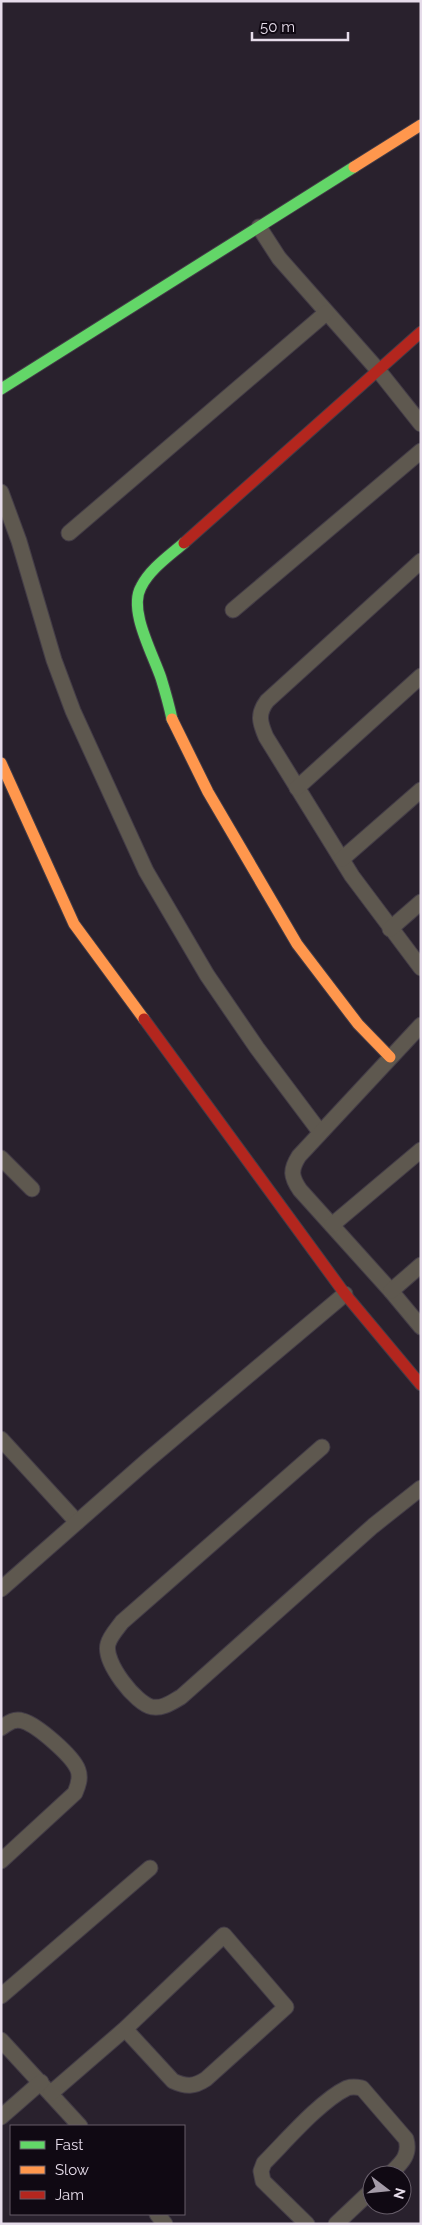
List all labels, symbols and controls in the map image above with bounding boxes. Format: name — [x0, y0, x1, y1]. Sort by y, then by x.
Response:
scale bar — [252, 10, 348, 42]
text: 50 m — [260, 18, 295, 36]
legend — [10, 2125, 185, 2215]
text: Fast — [55, 2136, 83, 2154]
text: Slow — [55, 2161, 89, 2179]
north arrow — [362, 2165, 412, 2215]
text: Jam — [55, 2186, 84, 2204]
text: N — [390, 2186, 409, 2201]

